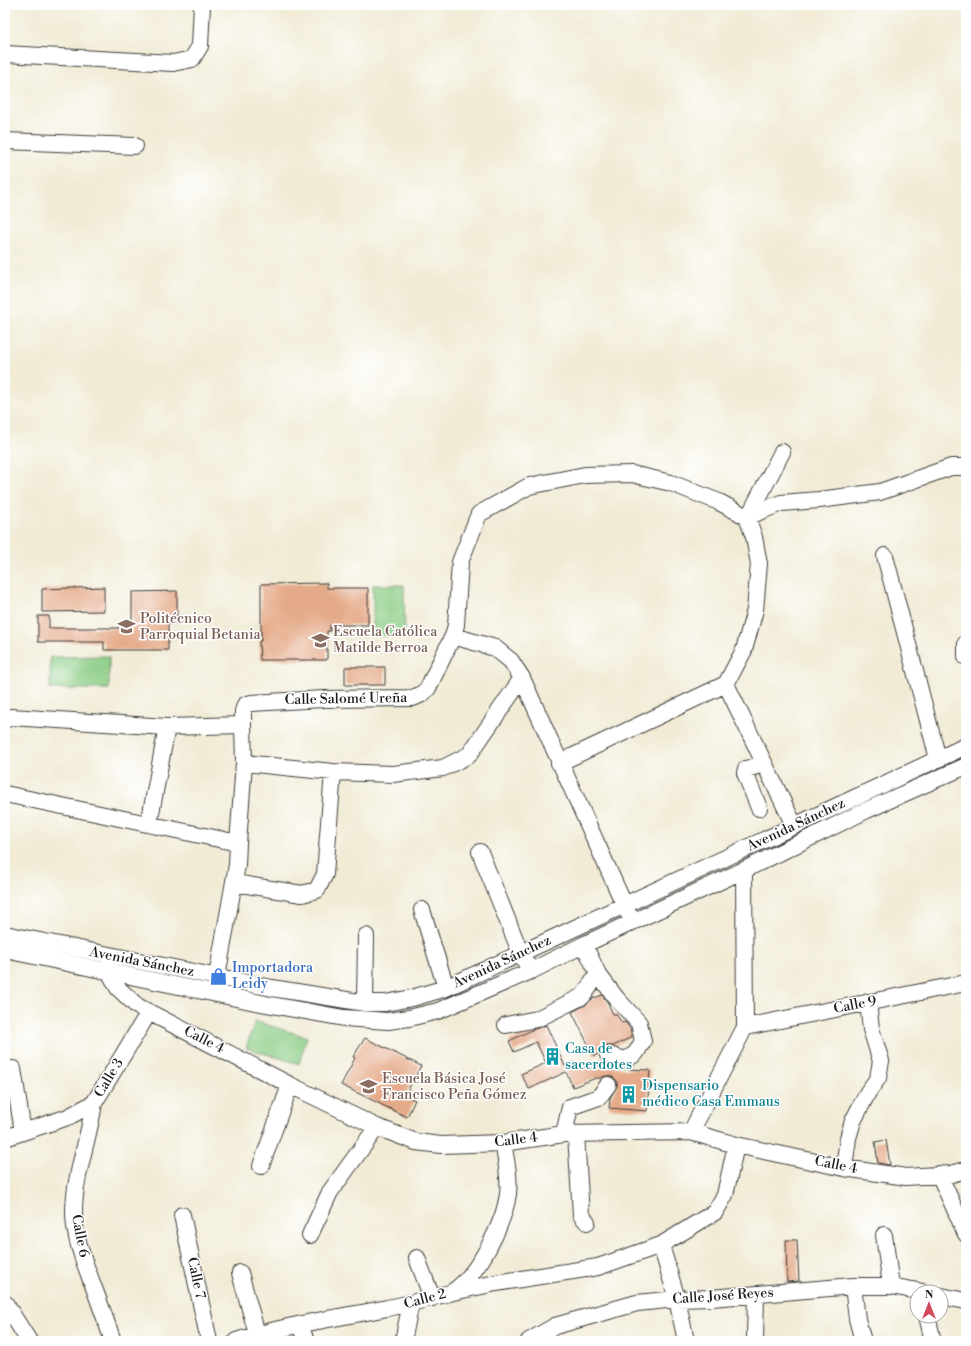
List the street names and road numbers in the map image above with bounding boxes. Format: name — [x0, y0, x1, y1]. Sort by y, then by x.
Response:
street label: Calle Salomé Ureña — [284, 689, 408, 709]
street label: Avenida Sánchez — [743, 794, 848, 856]
street label: Avenida Sánchez — [449, 931, 554, 993]
street label: Avenida Sánchez — [87, 943, 196, 981]
street label: Calle 9 — [832, 992, 878, 1018]
street label: Calle 4 — [181, 1022, 227, 1058]
street label: Calle 3 — [90, 1055, 128, 1101]
street label: Calle 4 — [493, 1128, 539, 1152]
street label: Calle 4 — [813, 1152, 859, 1178]
street label: Calle 6 — [67, 1213, 93, 1260]
street label: Calle 7 — [183, 1256, 209, 1300]
street label: Calle José Reyes — [672, 1283, 774, 1309]
street label: Calle 2 — [402, 1285, 448, 1313]

